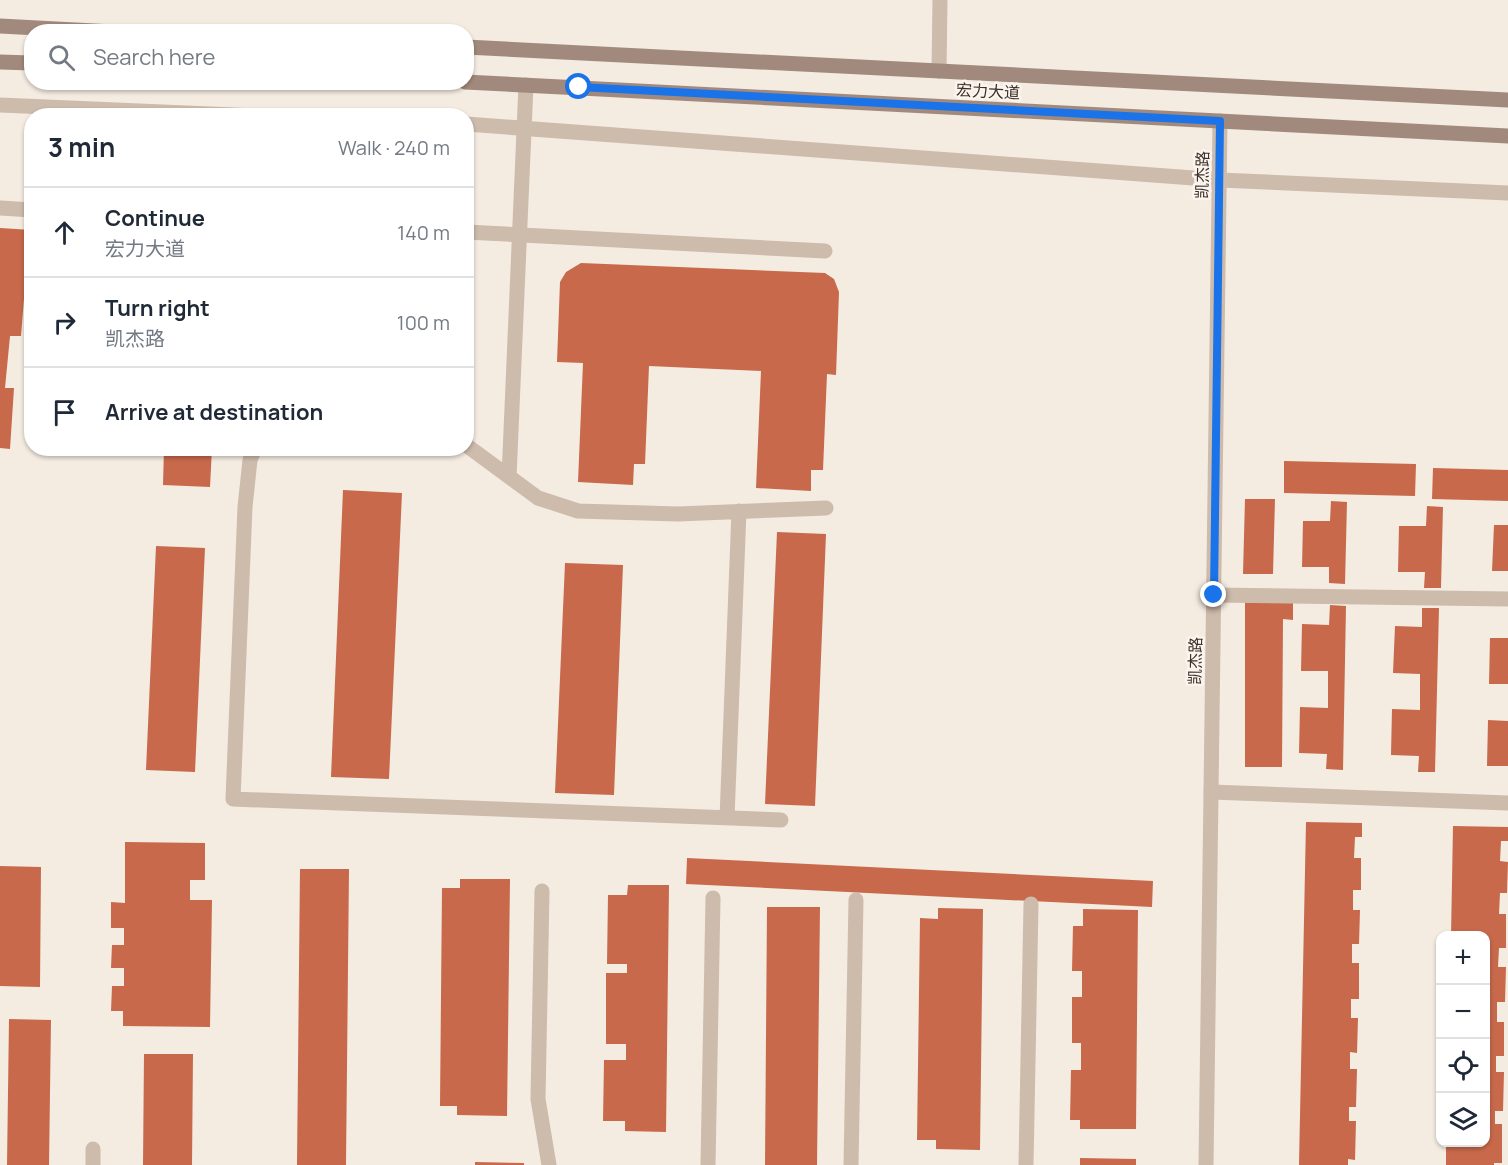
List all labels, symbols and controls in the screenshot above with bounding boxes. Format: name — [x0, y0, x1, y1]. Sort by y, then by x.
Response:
search box — [24, 24, 474, 90]
icon: search — [45, 41, 78, 74]
text: Search here — [93, 42, 215, 72]
route start — [565, 73, 591, 99]
street label: 宏力大道 — [955, 78, 1021, 104]
text: 3 min — [48, 129, 115, 165]
text: Walk · 240 m — [338, 134, 450, 161]
street label: 凯杰路 — [1191, 151, 1213, 199]
text: Continue — [105, 203, 205, 233]
icon: ahead — [48, 216, 81, 249]
text: 140 m — [397, 219, 450, 246]
text: 宏力大道 — [105, 235, 185, 262]
text: Turn right — [105, 293, 210, 323]
icon: right — [48, 306, 81, 339]
text: 100 m — [397, 309, 450, 336]
text: 凯杰路 — [105, 325, 165, 352]
icon: arrive — [48, 396, 81, 429]
text: Arrive at destination — [105, 397, 323, 427]
route end — [1200, 581, 1226, 607]
street label: 凯杰路 — [1184, 637, 1206, 685]
map controls — [1436, 931, 1490, 1147]
button: + — [1436, 931, 1490, 985]
button: − — [1436, 985, 1490, 1039]
button: locate — [1436, 1039, 1490, 1093]
button: layers — [1436, 1093, 1490, 1147]

